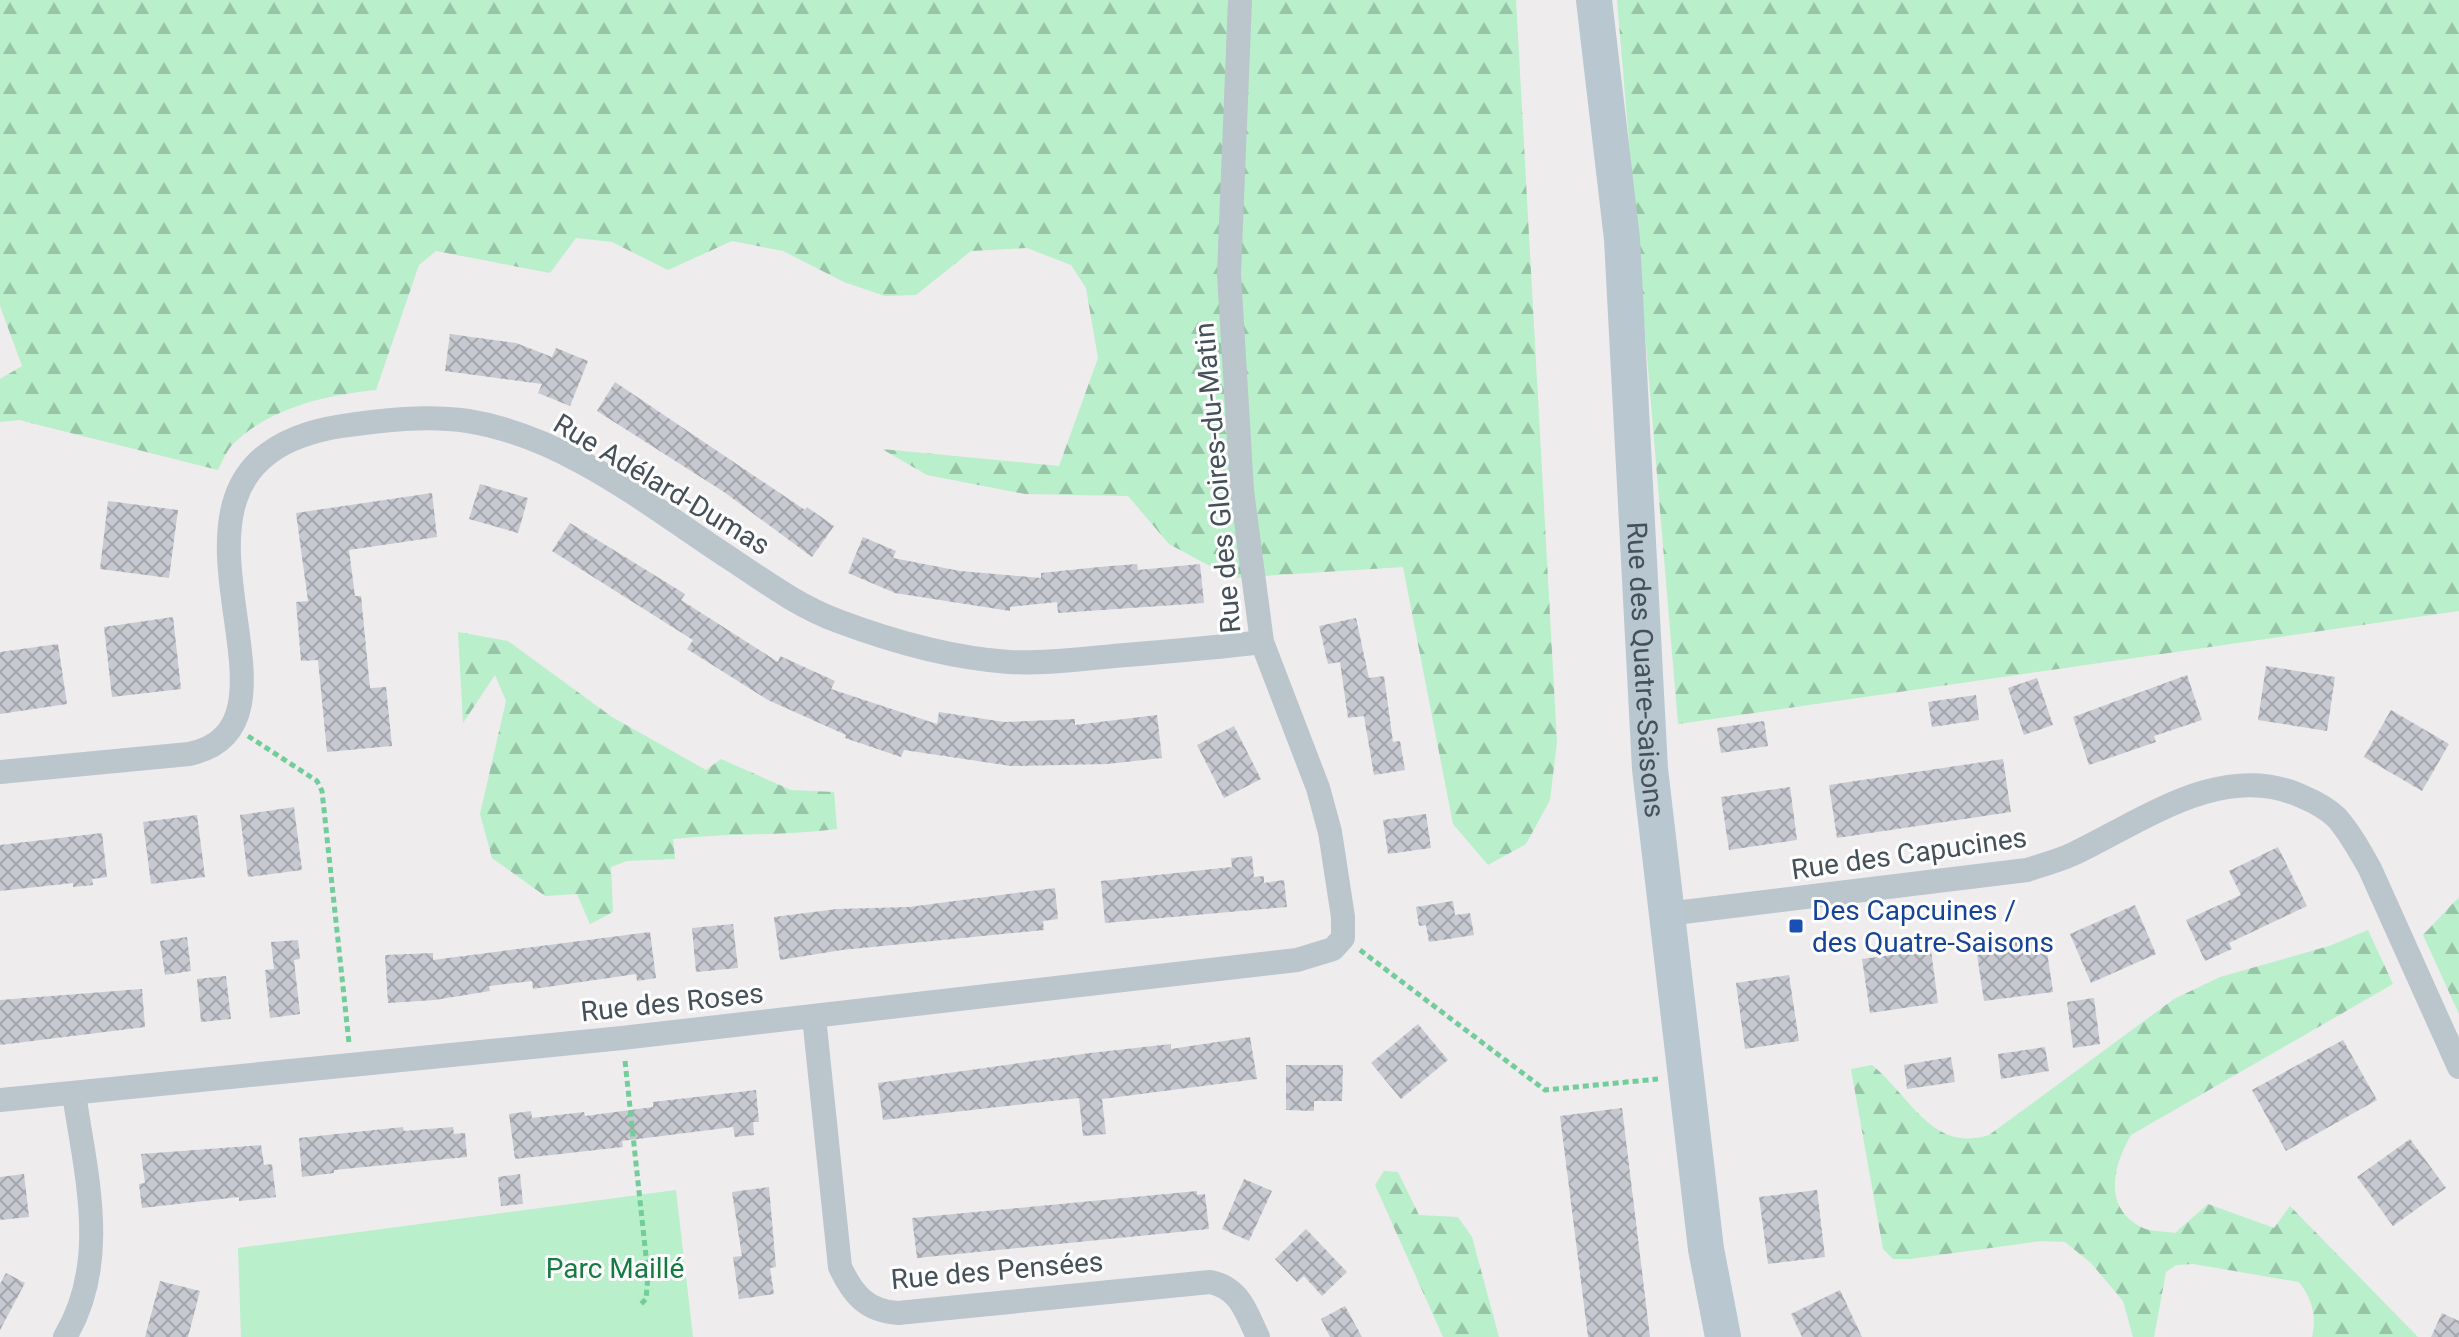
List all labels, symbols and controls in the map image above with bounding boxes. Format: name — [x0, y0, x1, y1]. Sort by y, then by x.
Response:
street label: Rue des Gloires-du-Matin — [1187, 321, 1248, 635]
street label: Rue Adélard-Dumas — [548, 407, 776, 562]
street label: Rue des Quatre-Saisons — [1620, 521, 1672, 820]
street label: Rue des Capucines — [1789, 821, 2029, 886]
place label: Des Capcuines / des Quatre-Saisons — [1812, 894, 2054, 959]
marker: Des Capcuines / des Quatre-Saisons — [1787, 917, 1805, 935]
street label: Rue des Roses — [579, 976, 765, 1028]
street label: Rue des Pensées — [890, 1245, 1105, 1296]
park label: Parc Maillé — [546, 1252, 684, 1285]

